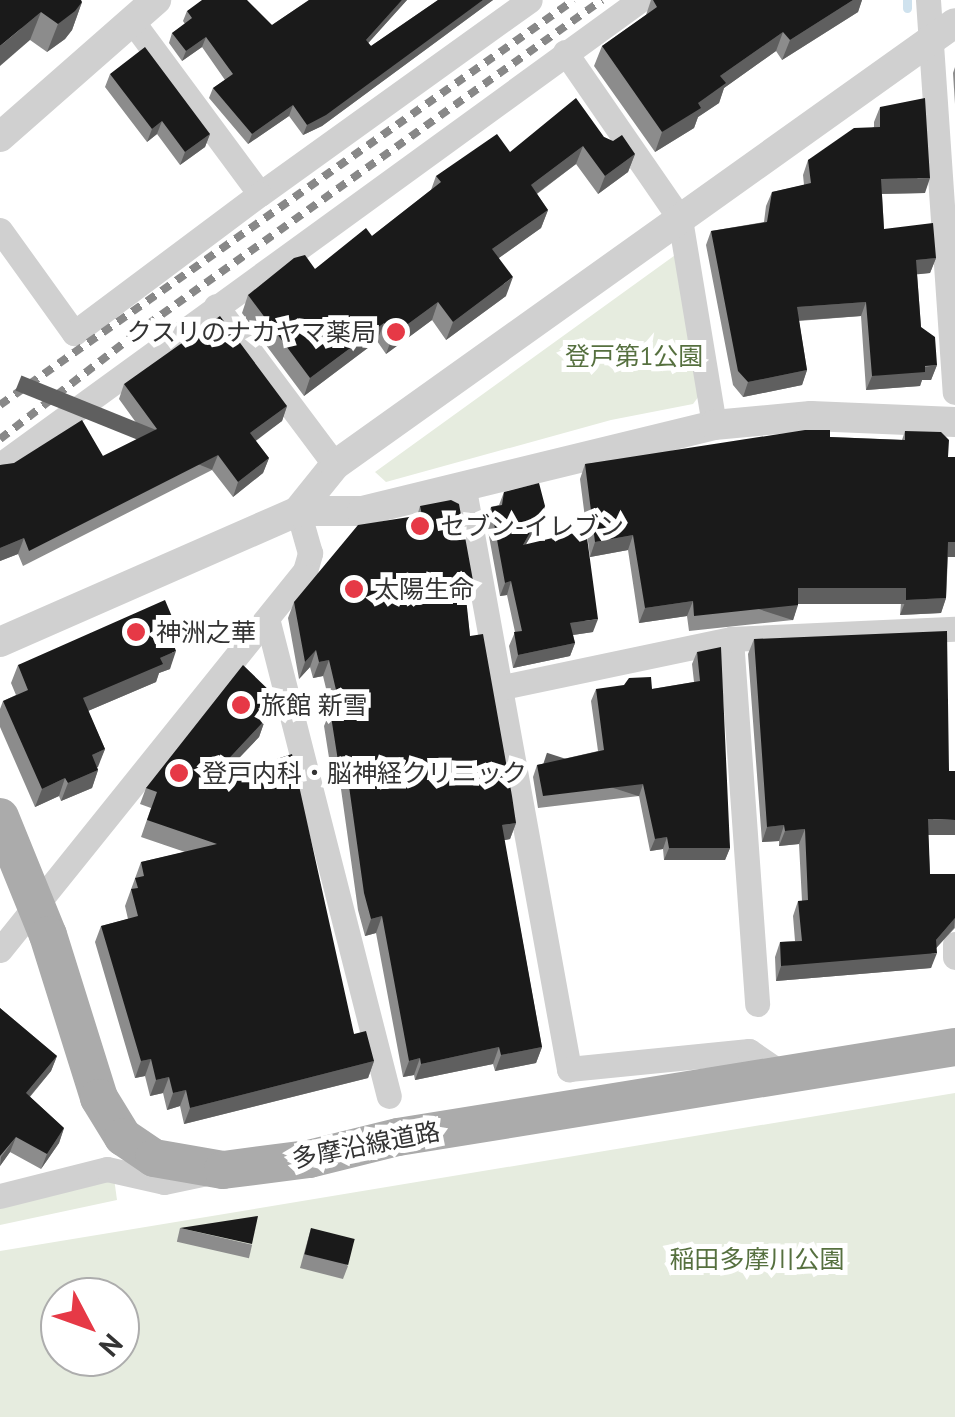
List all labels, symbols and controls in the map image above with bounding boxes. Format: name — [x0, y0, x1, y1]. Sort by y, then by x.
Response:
place label: クスリのナカヤマ薬局 — [126, 317, 376, 347]
marker: クスリのナカヤマ薬局 — [385, 321, 407, 343]
park label: 登戸第1公園 — [565, 341, 703, 371]
place label: セブン-イレブン — [440, 511, 624, 541]
marker: セブン-イレブン — [409, 515, 431, 537]
place label: 太陽生命 — [374, 574, 474, 604]
marker: 太陽生命 — [343, 578, 365, 600]
place label: 神洲之華 — [156, 617, 256, 647]
marker: 神洲之華 — [125, 621, 147, 643]
place label: 旅館 新雪 — [261, 690, 368, 720]
marker: 旅館 新雪 — [230, 694, 252, 716]
place label: 登戸内科・脳神経クリニック — [202, 758, 527, 788]
marker: 登戸内科・脳神経クリニック — [166, 760, 192, 786]
street label: 多摩沿線道路 — [290, 1116, 442, 1174]
park label: 稲田多摩川公園 — [670, 1244, 844, 1274]
north arrow — [40, 1277, 140, 1377]
text: N — [92, 1327, 132, 1365]

